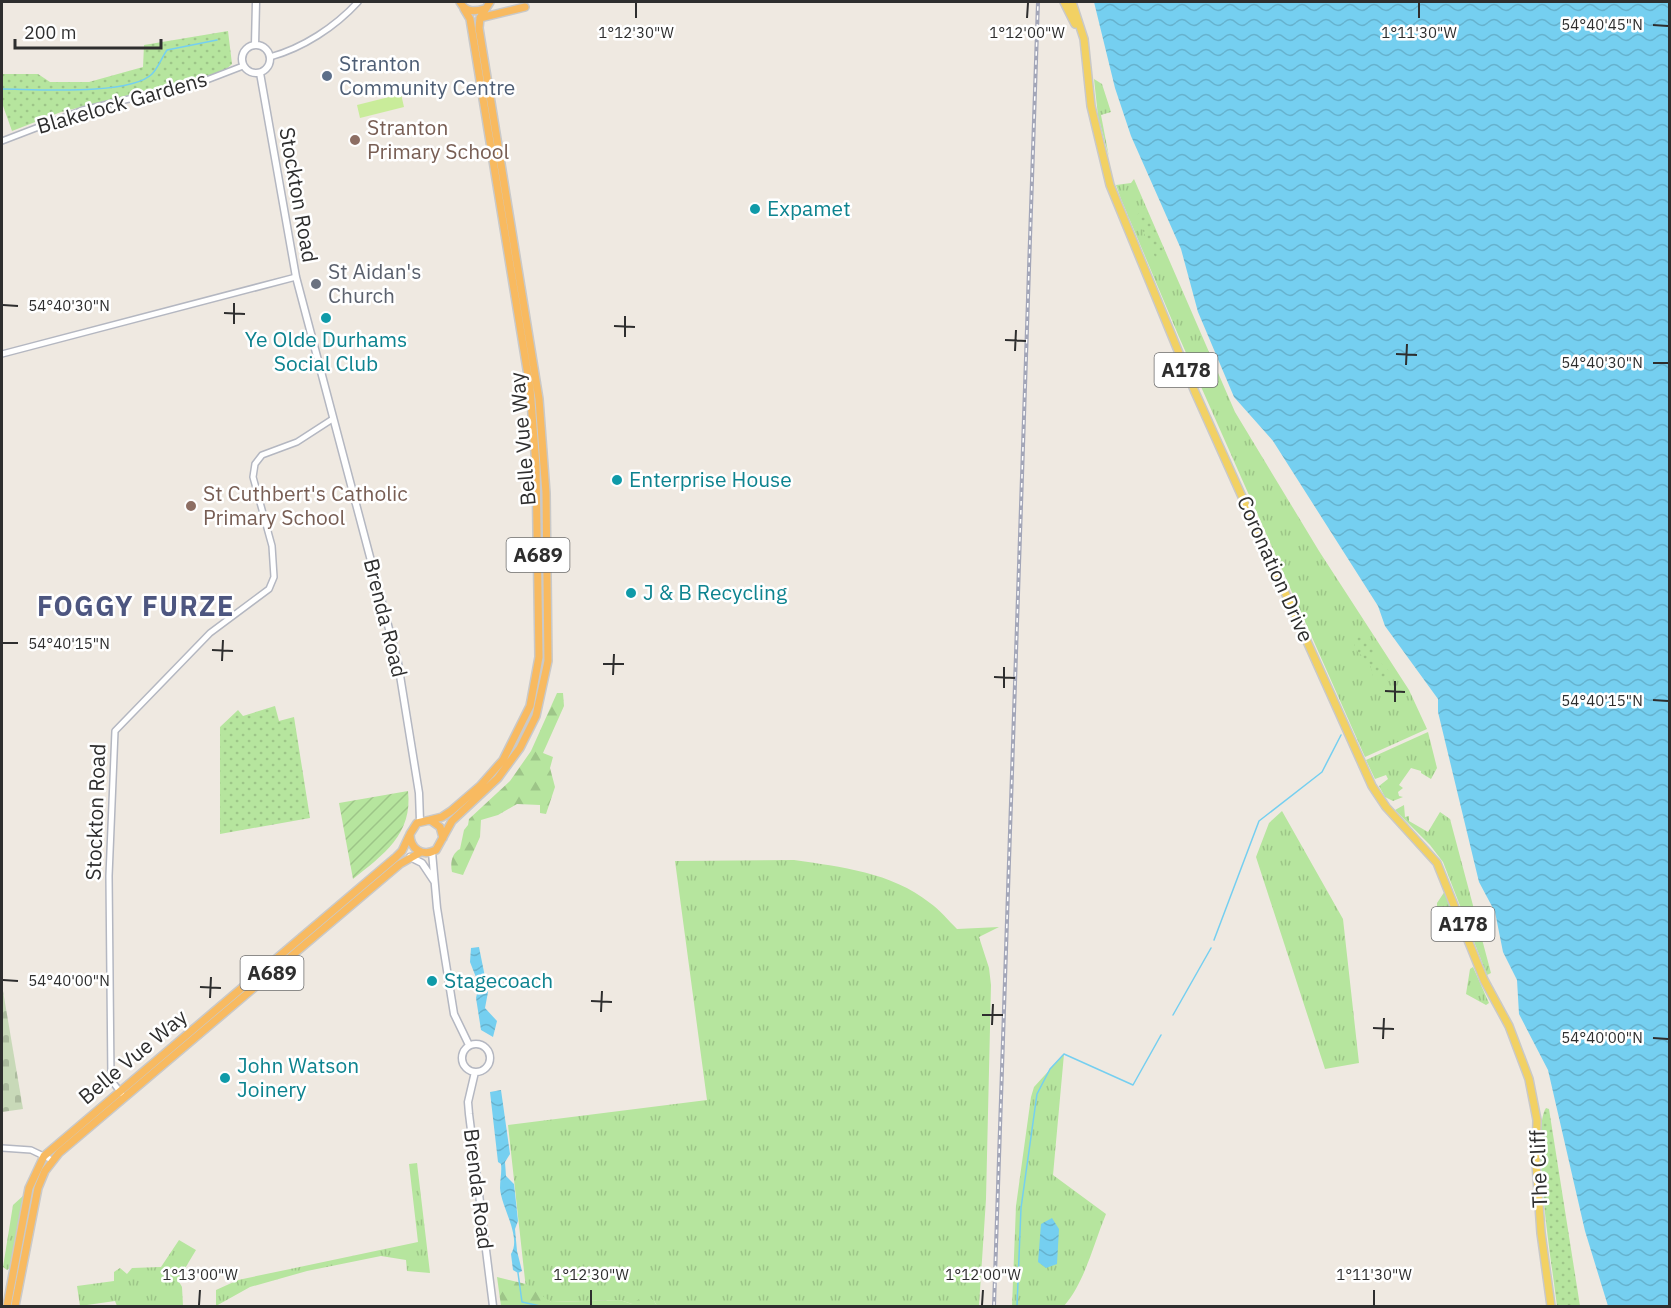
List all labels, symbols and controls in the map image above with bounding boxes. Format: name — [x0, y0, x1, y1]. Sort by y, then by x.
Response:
scale bar — [15, 12, 160, 50]
text: 54°40'45"N — [1561, 15, 1643, 34]
text: 200 m — [24, 21, 76, 44]
text: 1°12'30"W — [598, 23, 674, 42]
text: 1°12'00"W — [989, 23, 1065, 42]
text: 1°11'30"W — [1381, 23, 1457, 42]
place label: Stranton Community Centre — [339, 49, 515, 101]
street label: Blakelock Gardens — [33, 64, 210, 140]
marker: Stranton Community Centre — [320, 69, 334, 83]
place label: Stranton Primary School — [367, 113, 510, 165]
street label: Stockton Road — [273, 125, 325, 265]
marker: Stranton Primary School — [348, 133, 362, 147]
place label: Expamet — [767, 194, 851, 222]
marker: Expamet — [748, 202, 762, 216]
place label: St Aidan's Church — [328, 257, 422, 309]
marker: St Aidan's Church — [309, 277, 323, 291]
text: 54°40'30"N — [28, 296, 110, 315]
marker: Ye Olde Durhams Social Club — [319, 311, 333, 325]
place label: Ye Olde Durhams Social Club — [245, 325, 407, 377]
road number: A178 — [1154, 353, 1218, 387]
text: 54°40'30"N — [1561, 353, 1643, 372]
street label: Belle Vue Way — [502, 371, 542, 507]
place label: Enterprise House — [629, 465, 792, 493]
marker: Enterprise House — [610, 473, 624, 487]
place label: St Cuthbert's Catholic Primary School — [203, 479, 408, 531]
street label: Coronation Drive — [1231, 491, 1321, 646]
marker: St Cuthbert's Catholic Primary School — [184, 499, 198, 513]
road number: A689 — [506, 538, 570, 572]
street label: Brenda Road — [358, 555, 414, 680]
place label: J & B Recycling — [643, 578, 787, 606]
marker: J & B Recycling — [624, 586, 638, 600]
district label: FOGGY FURZE — [37, 588, 235, 623]
text: 54°40'15"N — [28, 634, 110, 653]
text: 54°40'15"N — [1561, 691, 1643, 710]
street label: Stockton Road — [79, 743, 111, 881]
road number: A178 — [1432, 907, 1494, 941]
road number: A689 — [240, 956, 304, 990]
place label: Stagecoach — [444, 966, 553, 994]
text: 54°40'00"N — [28, 971, 110, 990]
marker: Stagecoach — [425, 974, 439, 988]
street label: Belle Vue Way — [72, 1002, 193, 1110]
text: 54°40'00"N — [1561, 1028, 1643, 1047]
place label: John Watson Joinery — [237, 1051, 359, 1103]
marker: John Watson Joinery — [218, 1071, 232, 1085]
street label: Brenda Road — [458, 1127, 500, 1251]
street label: The Cliff — [1523, 1129, 1553, 1209]
text: 1°13'00"W — [162, 1265, 238, 1284]
text: 1°12'30"W — [553, 1265, 629, 1284]
text: 1°12'00"W — [945, 1265, 1021, 1284]
text: 1°11'30"W — [1336, 1265, 1412, 1284]

